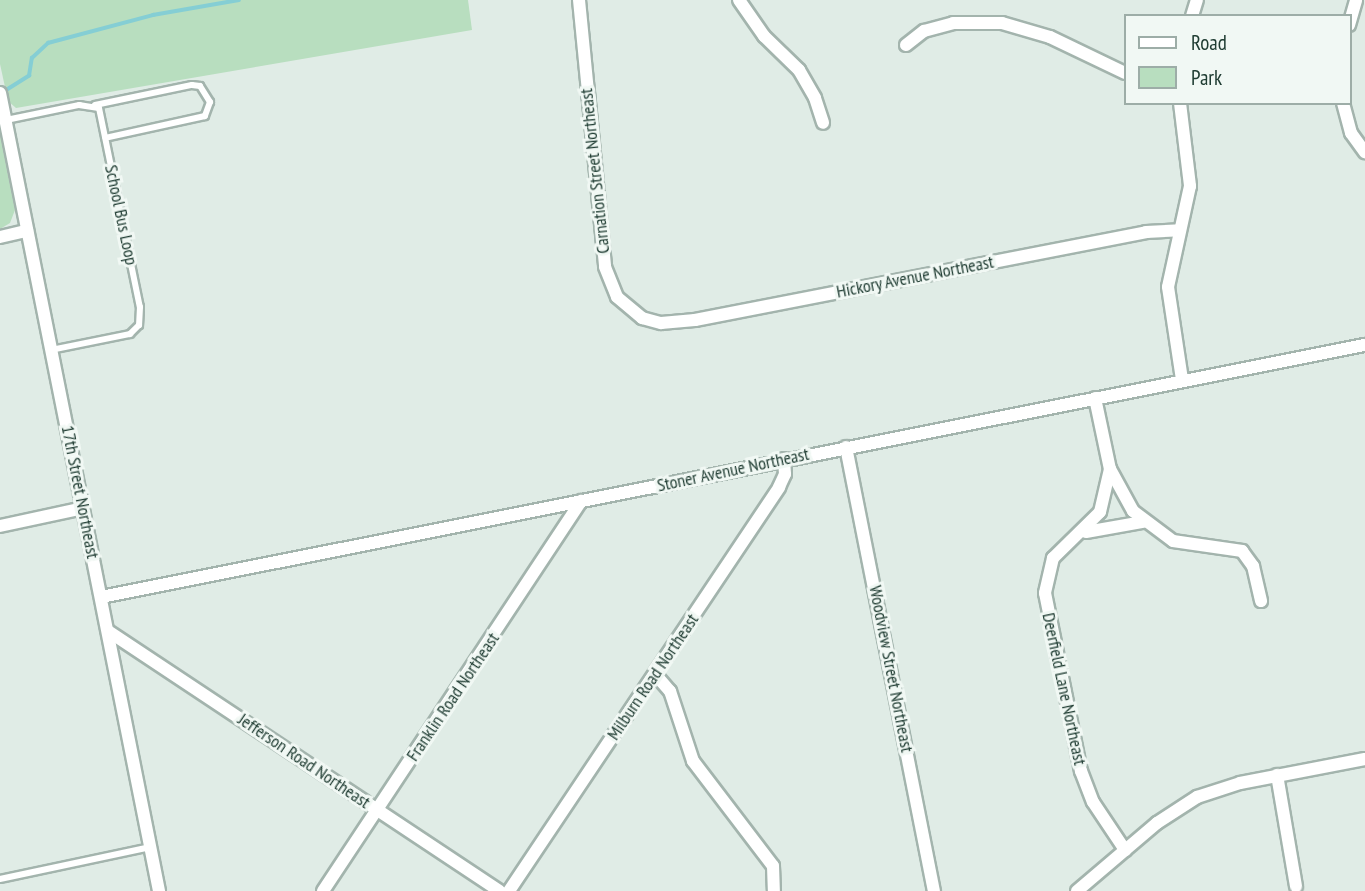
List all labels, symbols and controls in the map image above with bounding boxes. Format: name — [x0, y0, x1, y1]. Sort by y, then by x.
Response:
legend — [1124, 14, 1351, 105]
text: Road — [1191, 29, 1227, 56]
text: Park — [1191, 64, 1222, 91]
street label: Carnation Street Northeast — [576, 87, 614, 255]
street label: School Bus Loop — [100, 163, 142, 267]
street label: Hickory Avenue Northeast — [834, 251, 996, 303]
street label: 17th Street Northeast — [57, 424, 103, 560]
street label: Stoner Avenue Northeast — [655, 443, 811, 497]
street label: Woodview Street Northeast — [864, 584, 918, 754]
street label: Milburn Road Northeast — [603, 610, 703, 744]
street label: Deerfield Lane Northeast — [1037, 611, 1091, 767]
street label: Franklin Road Northeast — [402, 629, 504, 765]
street label: Jefferson Road Northeast — [234, 709, 374, 813]

